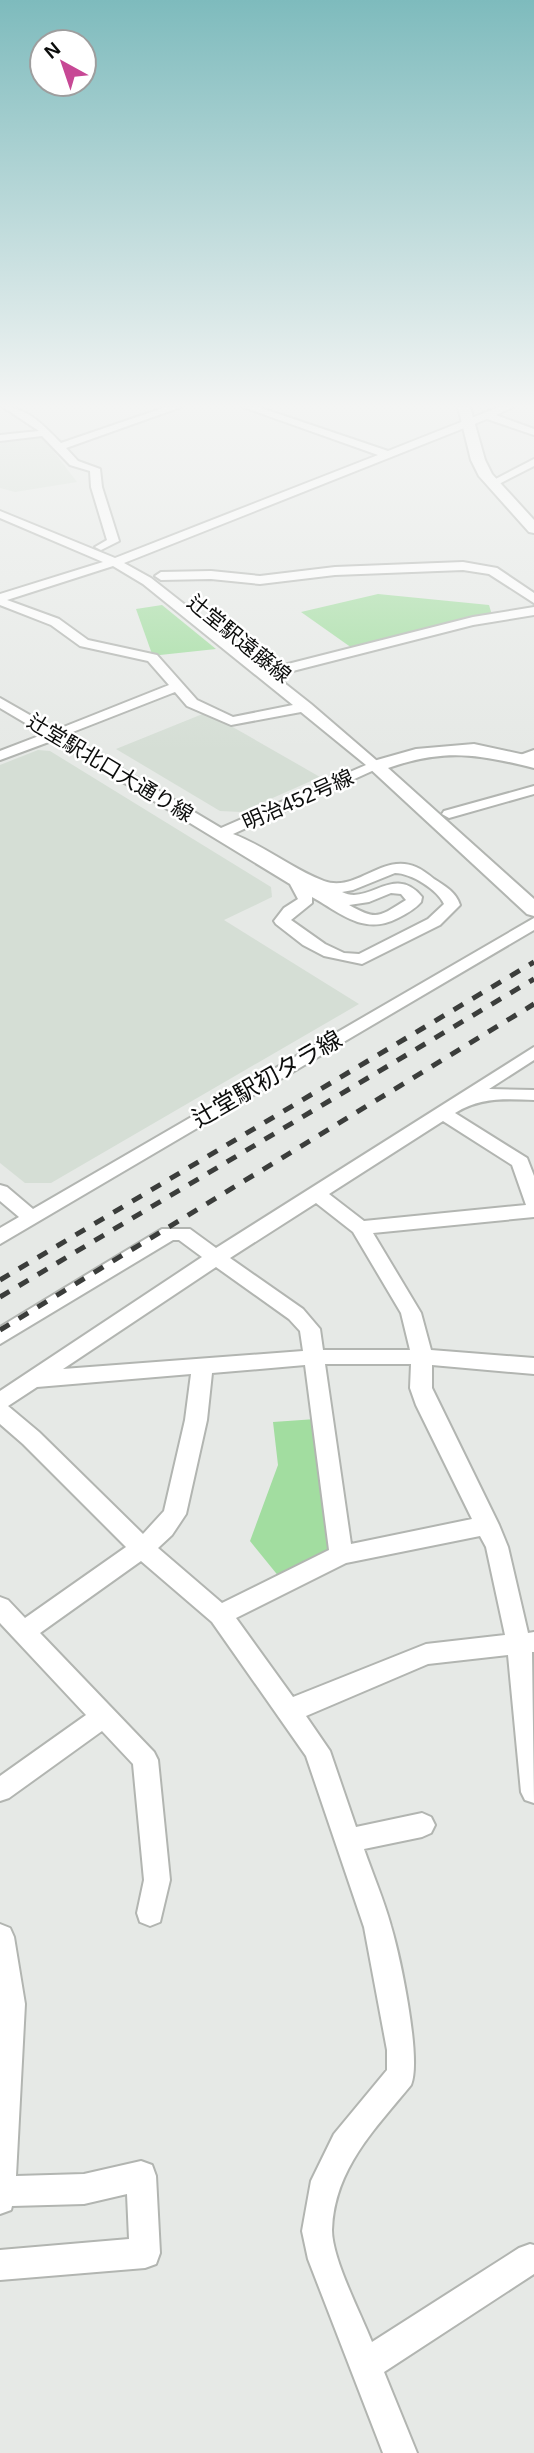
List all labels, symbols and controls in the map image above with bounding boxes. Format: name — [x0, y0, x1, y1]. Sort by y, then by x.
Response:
north arrow — [28, 28, 98, 98]
text: N — [40, 38, 64, 63]
street label: 辻堂駅遠藤線 — [183, 590, 296, 687]
street label: 辻堂駅北口大通り線 — [23, 709, 197, 826]
street label: 明治452号線 — [239, 765, 357, 834]
street label: 辻堂駅初タラ線 — [187, 1025, 346, 1132]

